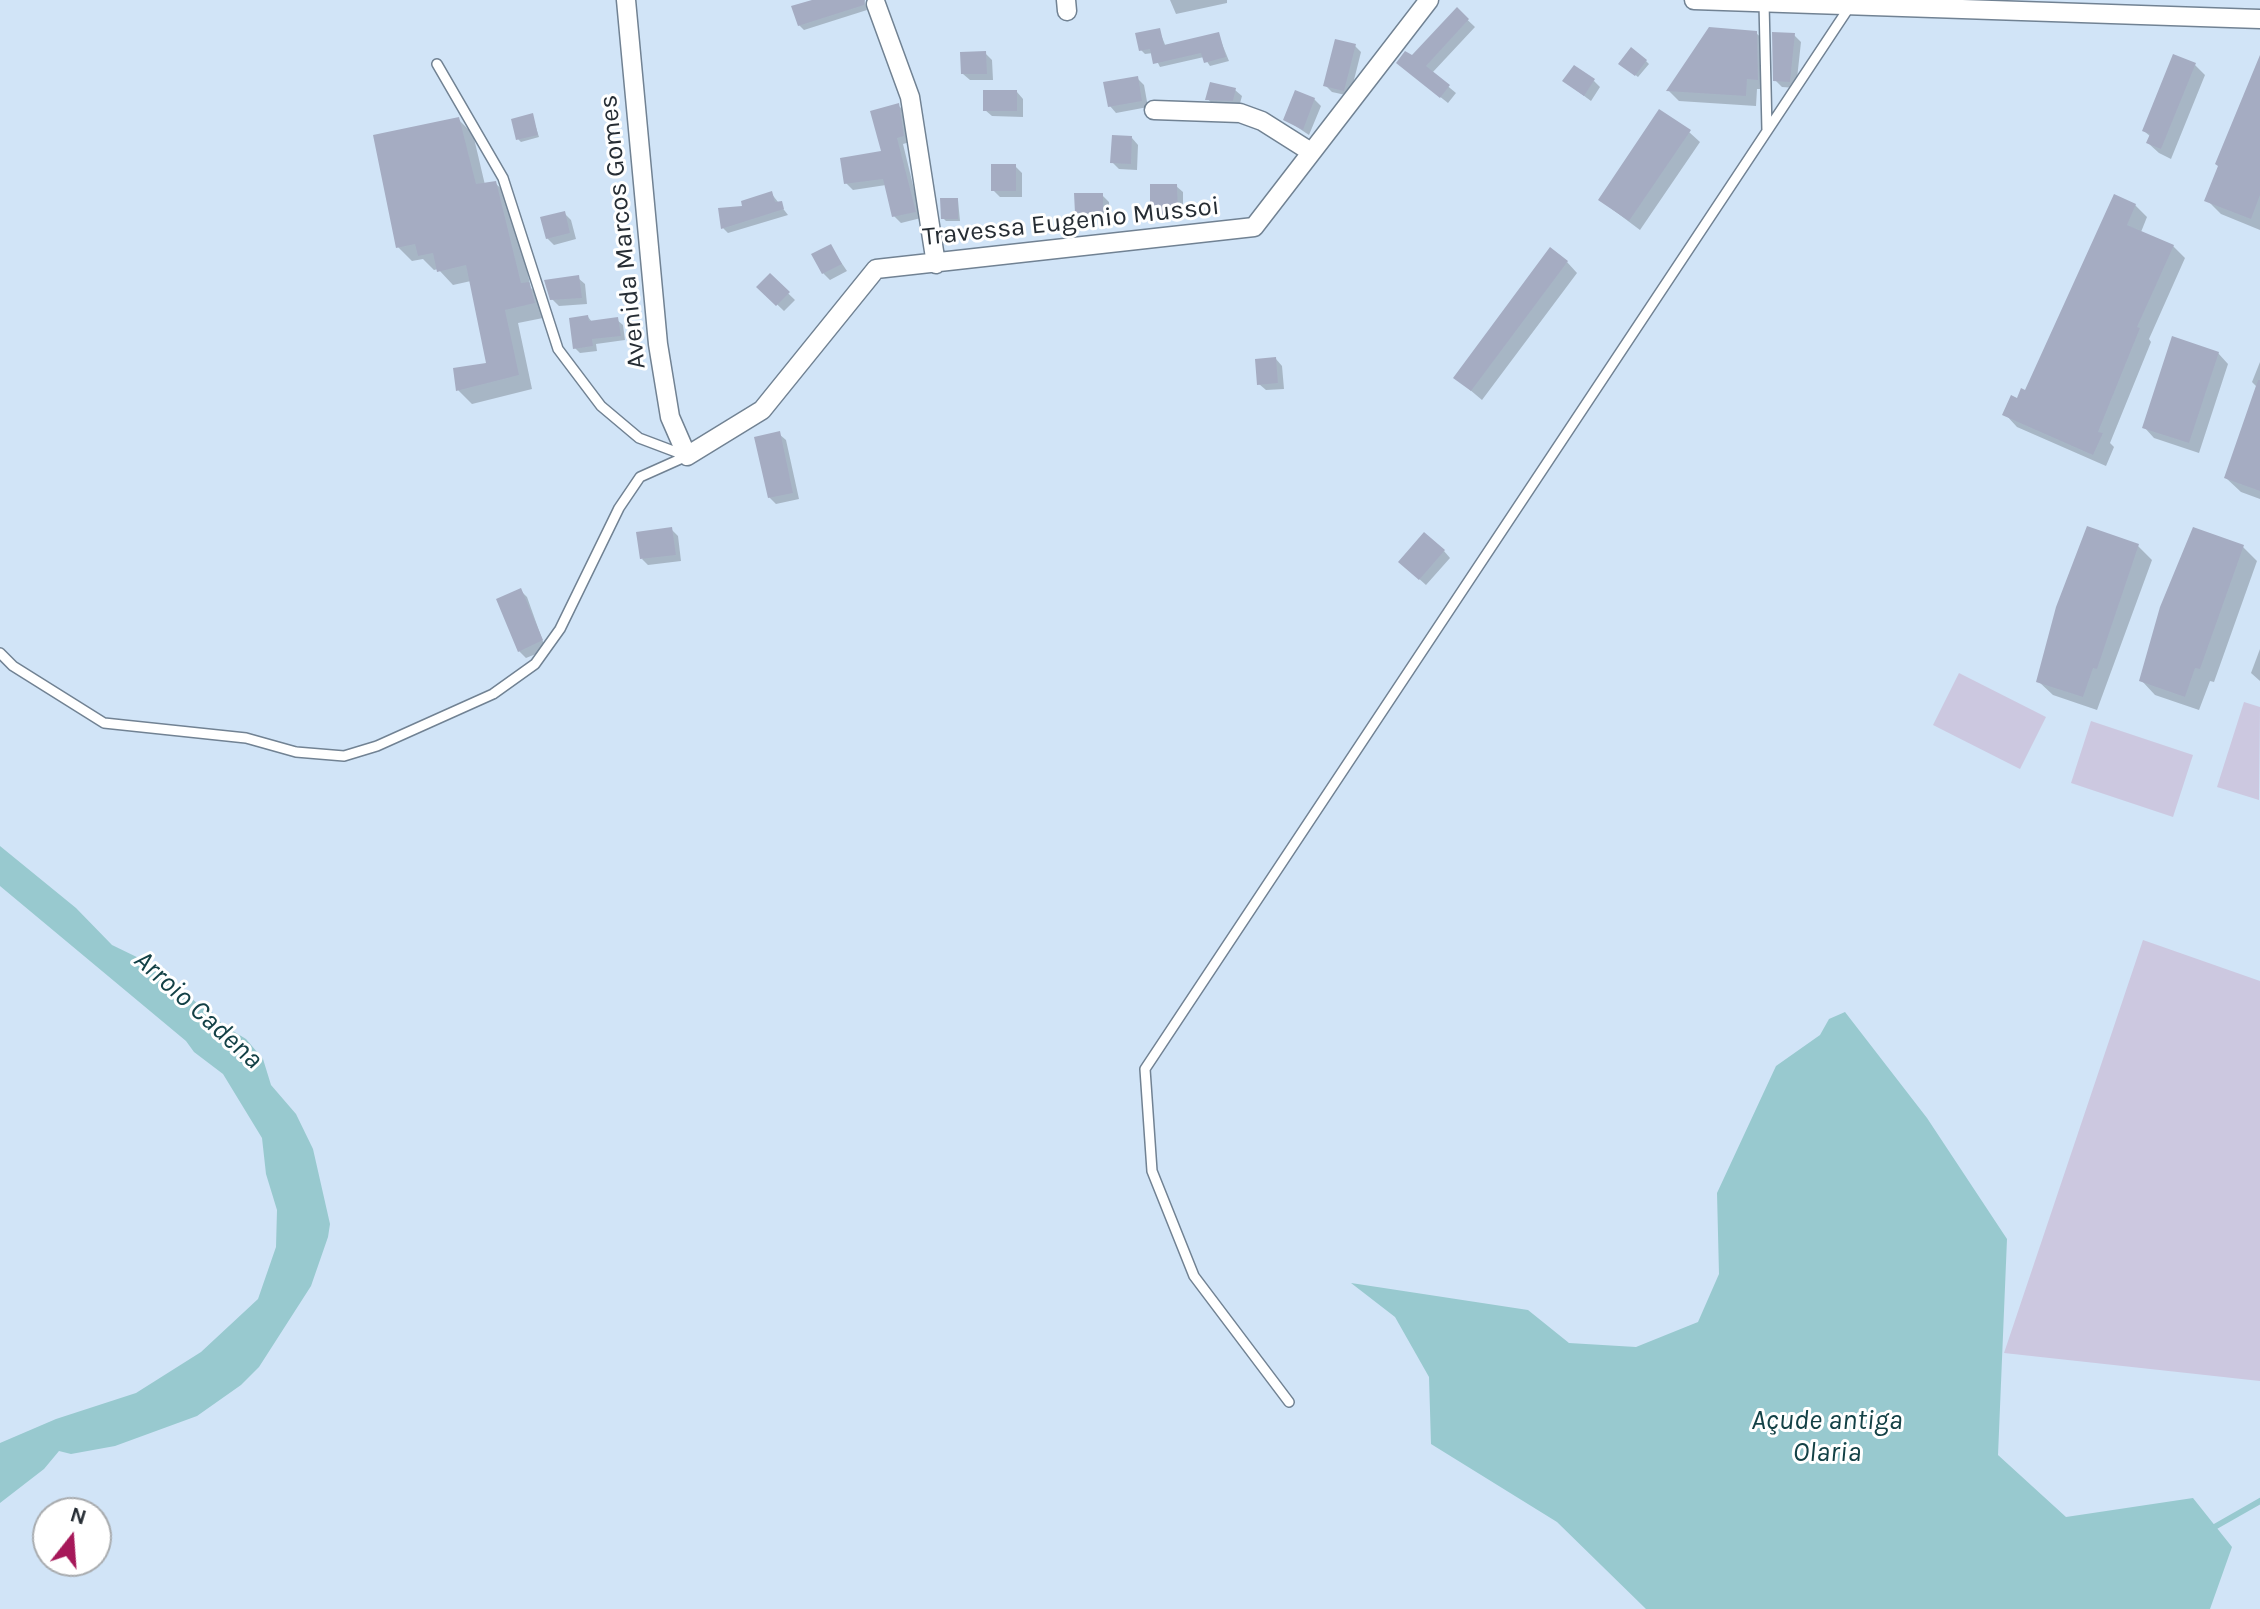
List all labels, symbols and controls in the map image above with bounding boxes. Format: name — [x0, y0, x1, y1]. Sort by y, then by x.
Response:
street label: Avenida Marcos Gomes — [593, 93, 653, 371]
street label: Travessa Eugenio Mussoi — [921, 191, 1221, 253]
water label: Arroio Cadena — [127, 943, 269, 1077]
water label: Açude antiga Olaria — [1751, 1404, 1903, 1470]
north arrow — [32, 1497, 112, 1577]
text: N — [67, 1501, 90, 1531]

